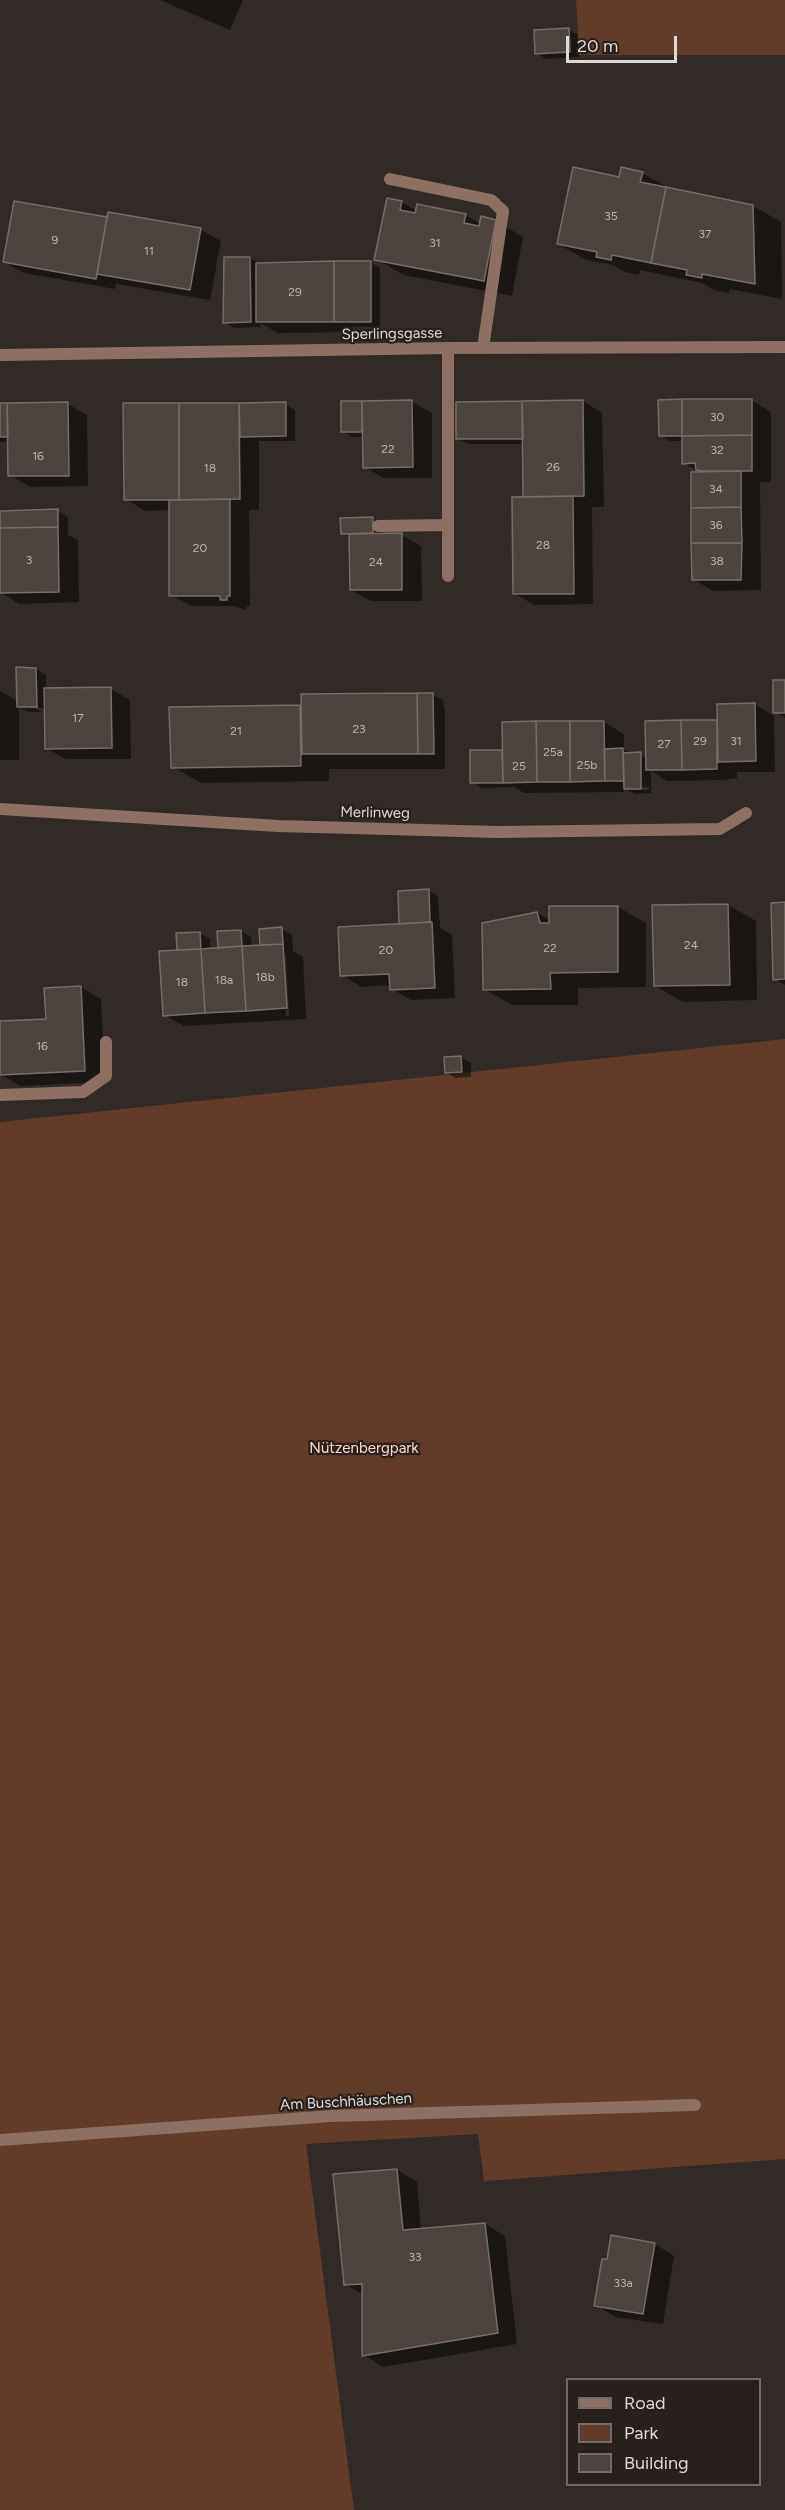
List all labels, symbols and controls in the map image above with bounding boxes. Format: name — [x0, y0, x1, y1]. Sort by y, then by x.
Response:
scale bar — [569, 24, 680, 62]
text: 20 m — [577, 35, 618, 57]
house number: 35 — [604, 209, 618, 223]
house number: 37 — [699, 227, 711, 241]
house number: 9 — [52, 233, 58, 247]
house number: 31 — [429, 236, 441, 250]
house number: 11 — [144, 244, 154, 258]
house number: 29 — [288, 285, 302, 299]
street label: Sperlingsgasse — [341, 324, 443, 344]
house number: 30 — [710, 410, 724, 424]
house number: 22 — [381, 442, 395, 456]
house number: 32 — [710, 443, 724, 457]
house number: 16 — [32, 449, 44, 463]
house number: 26 — [546, 460, 560, 474]
house number: 18 — [204, 461, 216, 475]
house number: 34 — [709, 482, 723, 496]
house number: 36 — [709, 518, 723, 532]
house number: 28 — [536, 538, 550, 552]
house number: 20 — [193, 541, 207, 555]
house number: 3 — [26, 553, 32, 567]
house number: 38 — [710, 554, 724, 568]
house number: 24 — [369, 555, 383, 569]
house number: 17 — [72, 711, 84, 725]
house number: 23 — [352, 722, 366, 736]
house number: 21 — [230, 724, 242, 738]
house number: 29 — [693, 734, 707, 748]
house number: 31 — [730, 734, 742, 748]
house number: 27 — [657, 737, 671, 751]
house number: 25a — [543, 745, 563, 759]
house number: 25b — [577, 758, 597, 772]
house number: 25 — [512, 759, 526, 773]
street label: Merlinweg — [340, 803, 410, 823]
house number: 24 — [684, 938, 698, 952]
house number: 22 — [543, 941, 557, 955]
house number: 20 — [379, 943, 393, 957]
house number: 18b — [255, 970, 275, 984]
house number: 18a — [215, 973, 233, 987]
house number: 18 — [176, 975, 188, 989]
house number: 16 — [36, 1039, 48, 1053]
park label: Nützenbergpark — [309, 1440, 419, 1458]
street label: Am Buschhäuschen — [280, 2090, 412, 2114]
house number: 33 — [408, 2250, 422, 2264]
house number: 33a — [613, 2276, 633, 2290]
legend — [566, 2378, 761, 2486]
text: Road — [624, 2392, 665, 2414]
text: Park — [624, 2422, 658, 2444]
text: Building — [624, 2452, 689, 2474]

